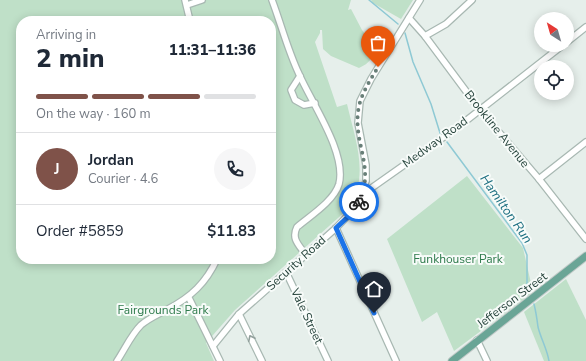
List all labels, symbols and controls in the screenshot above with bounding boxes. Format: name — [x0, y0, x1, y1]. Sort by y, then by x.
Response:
north arrow — [534, 12, 574, 52]
map controls — [534, 12, 574, 100]
text: Arriving in — [36, 26, 96, 44]
pin — [361, 26, 395, 67]
icon: bag — [367, 32, 389, 54]
text: 11:31–11:36 — [169, 40, 256, 60]
text: 2 min — [36, 41, 104, 76]
button: locate — [534, 60, 574, 100]
street label: Brookline Avenue — [461, 87, 533, 171]
text: On the way · 160 m — [36, 105, 151, 123]
street label: Medway Road — [399, 113, 471, 171]
button: phone — [214, 148, 256, 190]
text: Jordan — [88, 150, 134, 170]
text: J — [54, 159, 60, 179]
text: Courier · 4.6 — [88, 170, 158, 188]
water label: Hamilton Run — [476, 171, 536, 247]
courier — [339, 182, 379, 222]
icon: bike — [348, 191, 370, 213]
text: Order #5859 — [36, 221, 124, 241]
text: $11.83 — [207, 221, 256, 241]
street label: Security Road — [263, 232, 329, 294]
park label: Funkhouser Park — [413, 251, 504, 267]
street label: Jefferson Street — [473, 268, 551, 332]
pin — [357, 272, 391, 313]
icon: home — [363, 278, 385, 300]
street label: Vale Street — [287, 285, 327, 347]
park label: Fairgrounds Park — [118, 302, 209, 318]
one-way arrow — [248, 334, 256, 342]

